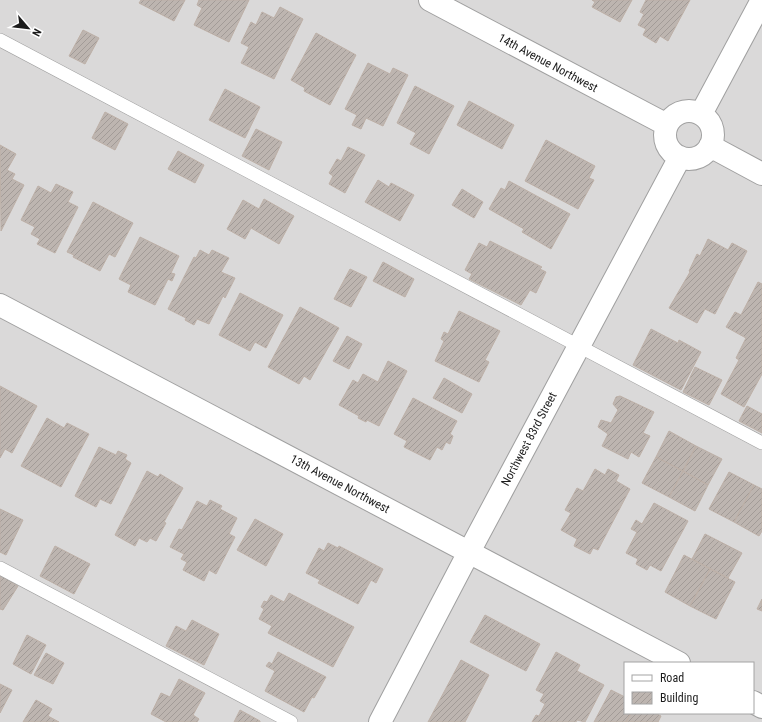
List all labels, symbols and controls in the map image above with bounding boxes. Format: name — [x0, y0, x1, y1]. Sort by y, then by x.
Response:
north arrow — [8, 8, 48, 48]
text: N — [29, 26, 44, 39]
street label: 14th Avenue Northwest — [496, 31, 600, 95]
street label: Northwest 83rd Street — [498, 389, 560, 488]
street label: 13th Avenue Northwest — [288, 452, 392, 516]
legend — [624, 662, 754, 714]
text: Road — [660, 671, 684, 685]
text: Building — [660, 691, 698, 705]

